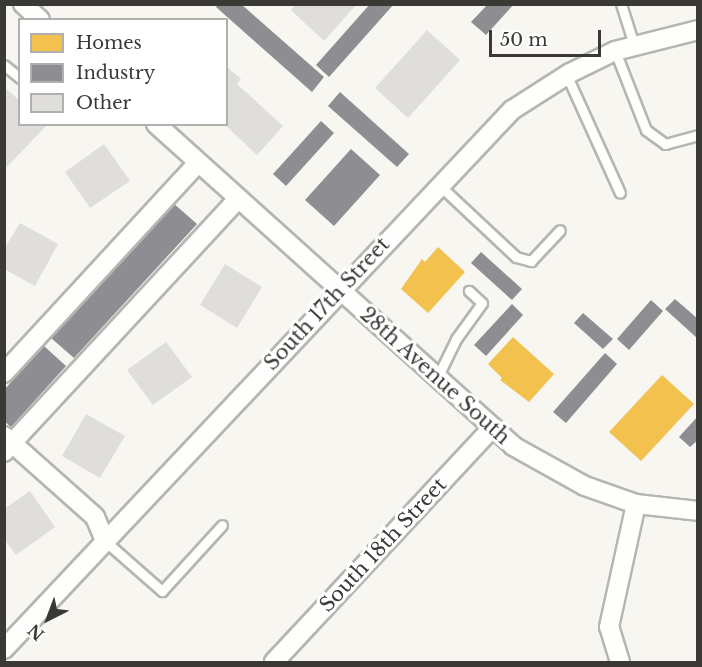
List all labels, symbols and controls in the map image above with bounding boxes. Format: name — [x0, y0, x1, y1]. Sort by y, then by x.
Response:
legend — [18, 18, 228, 126]
scale bar — [492, 18, 604, 56]
text: 50 m — [500, 29, 548, 51]
text: Homes — [76, 32, 142, 54]
text: Industry — [76, 62, 155, 84]
text: Other — [76, 92, 131, 114]
street label: South 17th Street — [259, 233, 395, 375]
street label: 28th Avenue South — [355, 302, 515, 450]
street label: South 18th Street — [315, 473, 451, 617]
north arrow — [18, 589, 78, 649]
text: N — [24, 620, 48, 645]

